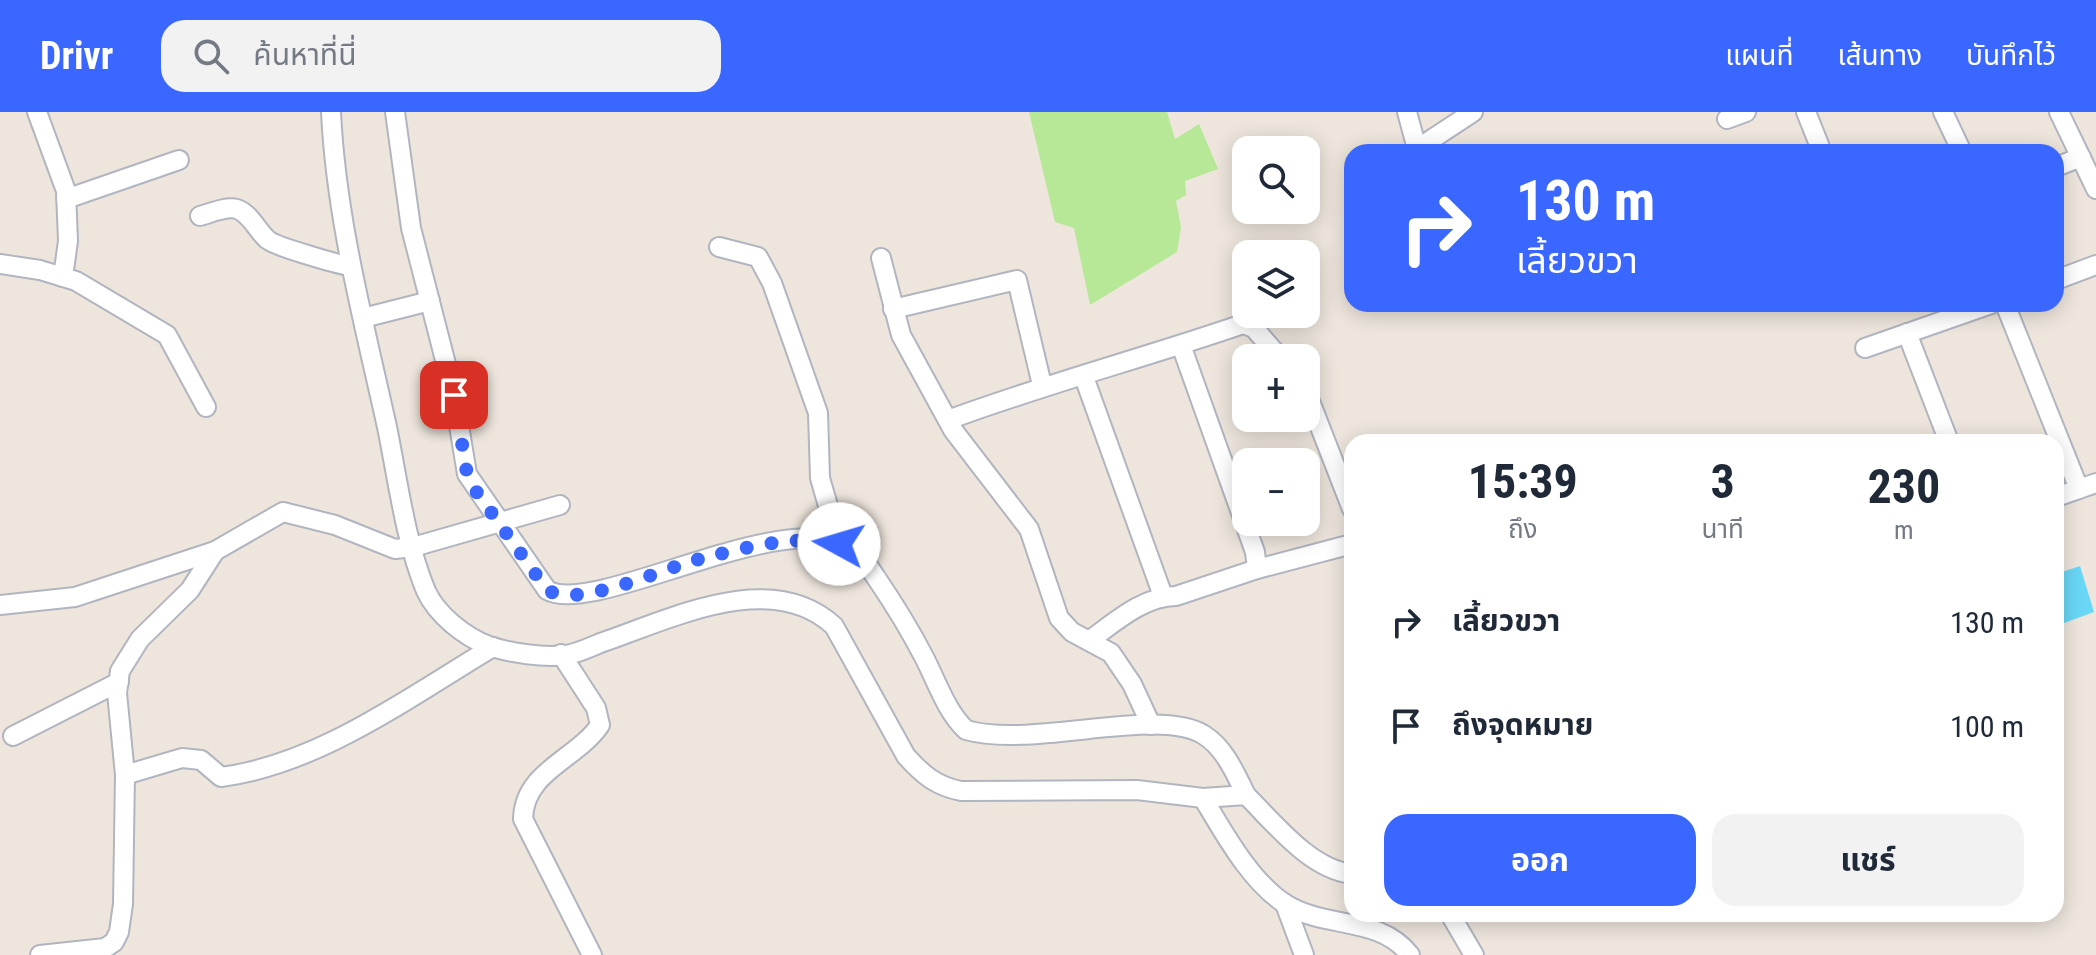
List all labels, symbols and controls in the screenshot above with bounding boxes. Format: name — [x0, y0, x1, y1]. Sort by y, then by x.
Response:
search box — [161, 20, 721, 92]
text: Drivr — [40, 34, 113, 78]
icon: search — [189, 34, 233, 78]
text: ค้นหาที่นี่ — [253, 37, 357, 72]
text: แผนที่ — [1725, 39, 1793, 72]
text: เส้นทาง — [1837, 39, 1922, 72]
text: บันทึกไว้ — [1966, 39, 2056, 72]
map controls — [1232, 136, 1320, 536]
button: search — [1232, 136, 1320, 224]
text: 130 m — [1516, 168, 1655, 234]
icon: right — [1384, 176, 1488, 280]
button: layers — [1232, 240, 1320, 328]
text: เลี้ยวขวา — [1516, 240, 1638, 282]
button: + — [1232, 344, 1320, 432]
pin — [420, 361, 488, 429]
icon: arrive — [432, 373, 476, 417]
button: − — [1232, 448, 1320, 536]
text: 15:39 — [1468, 453, 1578, 510]
text: 3 — [1711, 453, 1735, 510]
text: 230 — [1868, 458, 1940, 515]
position arrow — [797, 502, 881, 586]
text: ถึง — [1508, 514, 1538, 544]
text: นาที — [1702, 514, 1744, 544]
text: m — [1894, 515, 1914, 545]
icon: right — [1384, 600, 1428, 644]
text: เลี้ยวขวา — [1452, 603, 1560, 638]
text: 130 m — [1950, 605, 2024, 640]
icon: arrive — [1384, 704, 1428, 748]
text: ถึงจุดหมาย — [1452, 707, 1593, 742]
text: 100 m — [1950, 709, 2024, 744]
button: ออก — [1384, 814, 1696, 906]
button: แชร์ — [1712, 814, 2024, 906]

